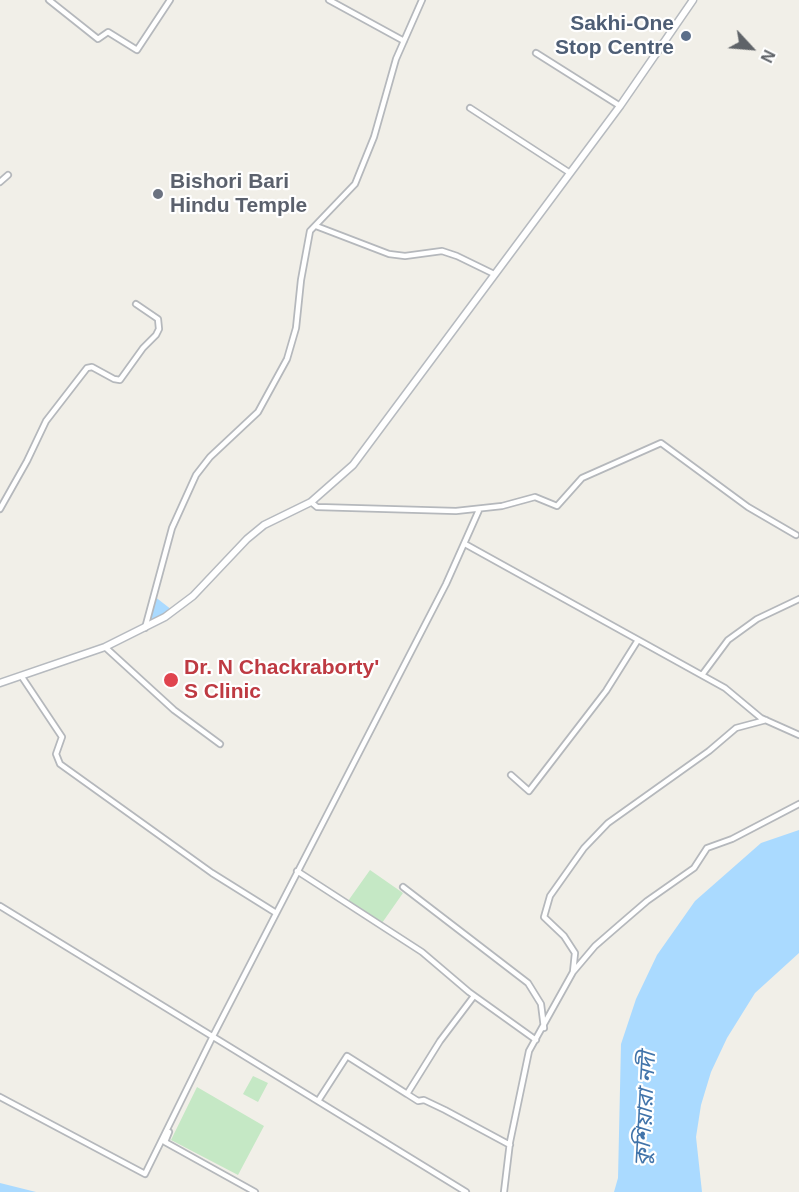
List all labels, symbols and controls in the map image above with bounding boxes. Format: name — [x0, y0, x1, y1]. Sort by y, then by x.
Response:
place label: Sakhi-One Stop Centre — [555, 11, 674, 61]
north arrow — [721, 18, 781, 78]
marker: Sakhi-One Stop Centre — [679, 29, 693, 43]
text: N — [757, 47, 778, 65]
place label: Bishori Bari Hindu Temple — [170, 169, 307, 219]
marker: Bishori Bari Hindu Temple — [151, 187, 165, 201]
place label: Dr. N Chackraborty' S Clinic — [184, 655, 379, 705]
marker: Dr. N Chackraborty' S Clinic — [162, 671, 180, 689]
water label: কুশিয়ারা নদী — [630, 1051, 662, 1167]

